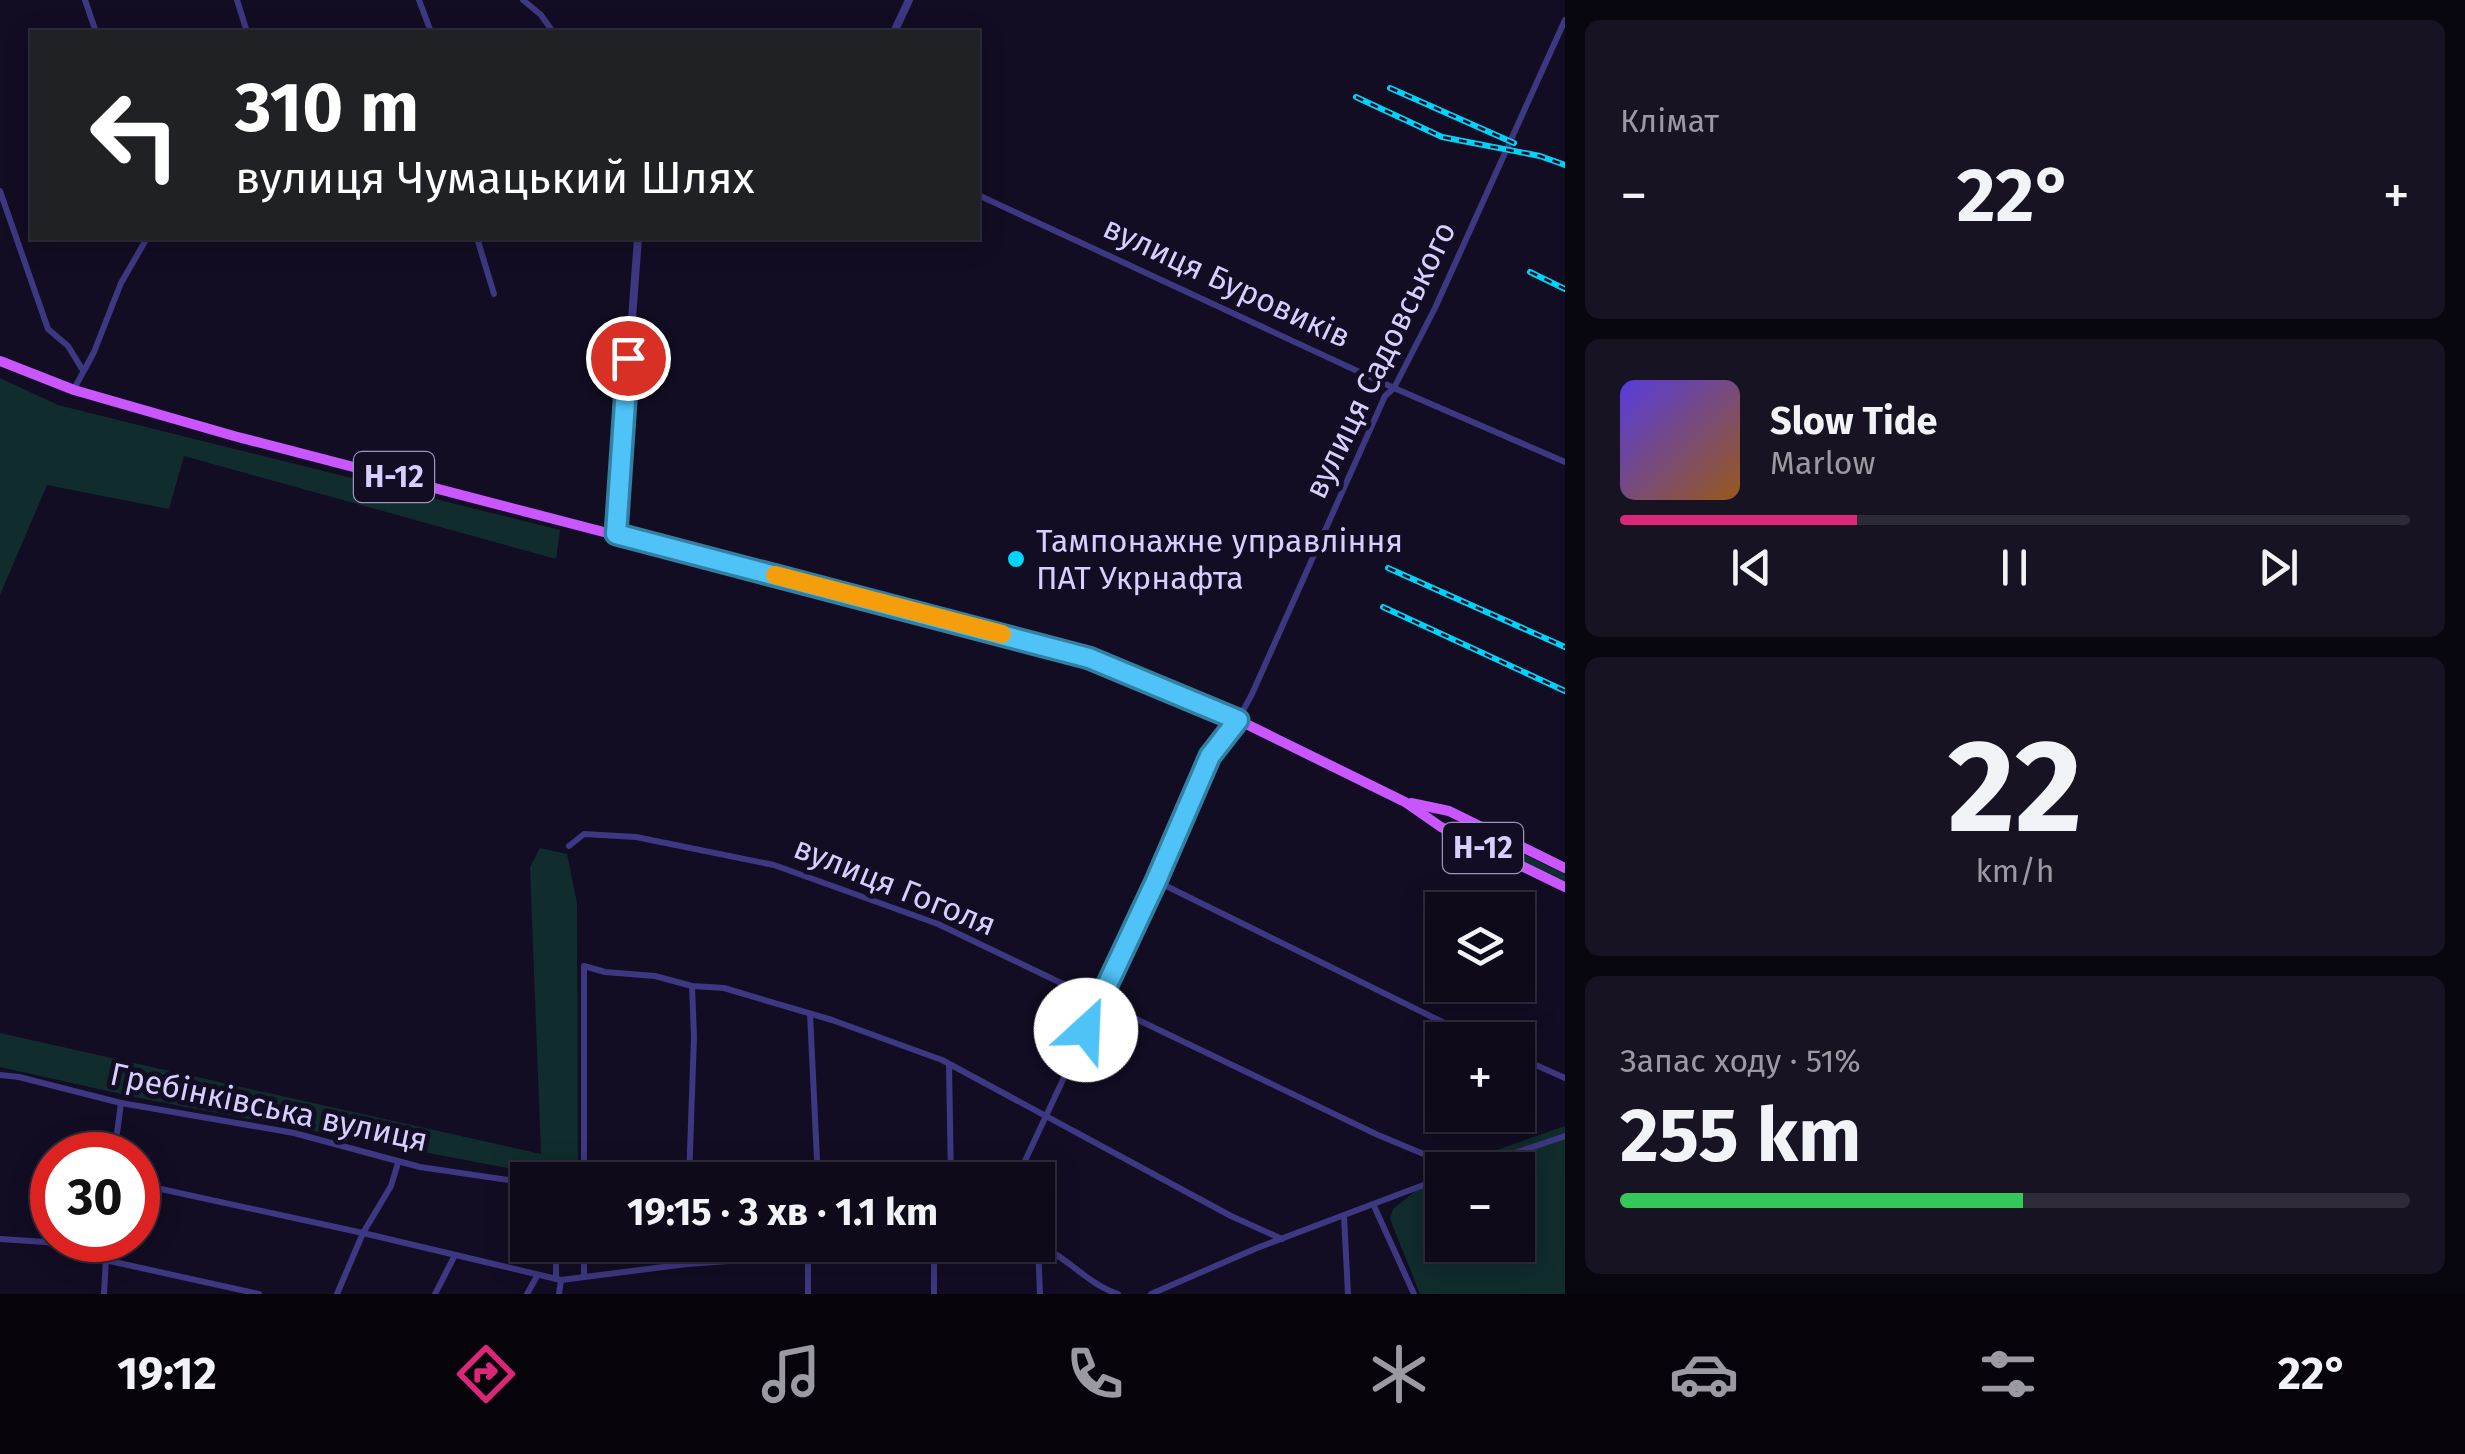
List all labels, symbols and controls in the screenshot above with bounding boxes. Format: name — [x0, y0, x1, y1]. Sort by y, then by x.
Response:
text: 310 m — [235, 66, 419, 150]
icon: left — [70, 70, 200, 200]
text: Клімат — [1620, 102, 1719, 140]
text: вулиця Чумацький Шлях — [235, 151, 755, 205]
text: 22° — [1957, 151, 2073, 241]
text: − — [1620, 163, 1648, 229]
text: + — [2383, 163, 2410, 229]
street label: вулиця Буровиків — [1097, 208, 1357, 356]
street label: вулиця Садовського — [1296, 215, 1464, 505]
pin — [586, 316, 671, 401]
icon: arrive — [601, 331, 656, 386]
text: Slow Tide — [1770, 398, 1938, 444]
text: Marlow — [1770, 444, 1876, 482]
road number: Н-12 — [354, 452, 434, 502]
place label: Тампонажне управління ПАТ Укрнафта — [1036, 522, 1403, 597]
icon: previous — [1724, 540, 1779, 595]
icon: pause — [1987, 540, 2042, 595]
icon: next — [2251, 540, 2306, 595]
marker: Тампонажне управління ПАТ Укрнафта — [1005, 548, 1027, 570]
text: 22 — [1948, 709, 2082, 865]
road number: Н-12 — [1443, 823, 1523, 873]
street label: вулиця Гоголя — [788, 828, 1002, 944]
text: km/h — [1975, 852, 2055, 890]
map controls — [1425, 892, 1535, 1262]
button: layers — [1425, 892, 1535, 1002]
position arrow — [1034, 978, 1138, 1082]
button: + — [1425, 1022, 1535, 1132]
text: Запас ходу · 51% — [1620, 1042, 1861, 1080]
street label: Гребінківська вулиця — [107, 1055, 431, 1159]
text: 255 km — [1620, 1091, 1861, 1181]
speed limit sign: 30 — [30, 1132, 160, 1262]
button: − — [1425, 1152, 1535, 1262]
text: 19:15 · 3 хв · 1.1 km — [627, 1189, 938, 1235]
icon: directions — [451, 1339, 521, 1409]
icon: music — [756, 1339, 826, 1409]
icon: phone — [1060, 1339, 1130, 1409]
icon: climate — [1364, 1339, 1434, 1409]
icon: car — [1669, 1339, 1739, 1409]
icon: filters — [1973, 1339, 2043, 1409]
text: 19:12 — [117, 1347, 217, 1401]
text: 22° — [2278, 1347, 2348, 1401]

